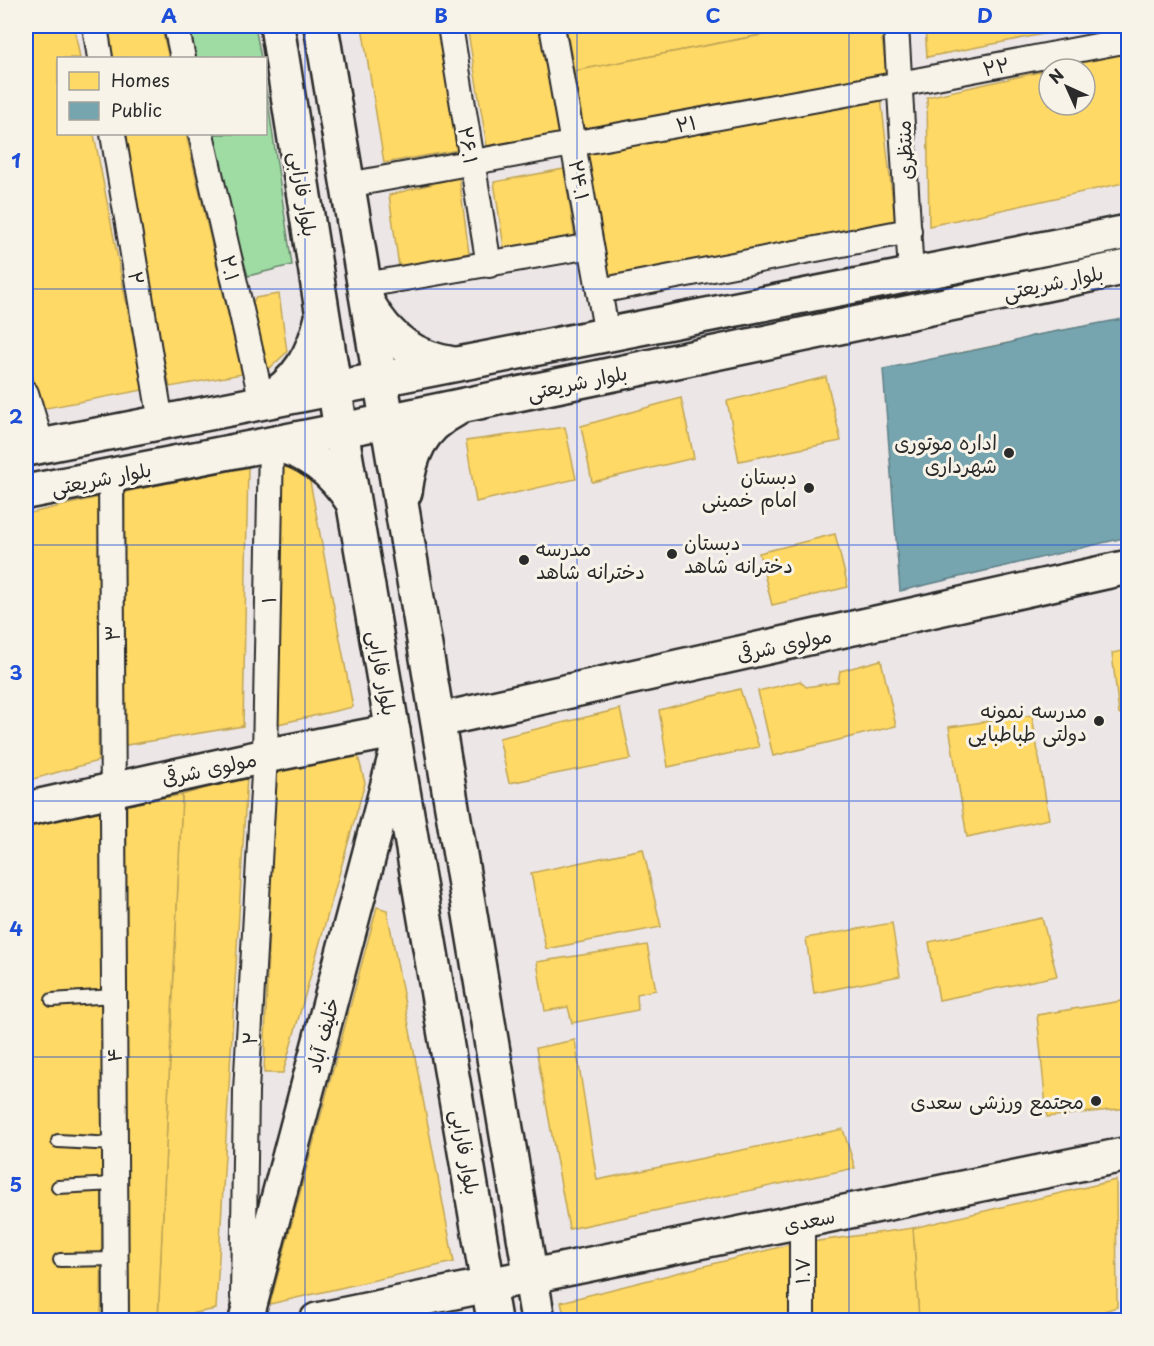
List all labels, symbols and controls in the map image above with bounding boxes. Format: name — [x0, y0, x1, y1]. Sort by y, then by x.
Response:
text: A — [161, 0, 177, 30]
text: B — [434, 0, 448, 30]
text: C — [705, 0, 721, 30]
text: D — [977, 0, 993, 30]
street label: ۲۲ — [980, 49, 1012, 83]
legend — [57, 57, 267, 135]
north arrow — [1037, 57, 1097, 117]
text: N — [1043, 63, 1069, 89]
text: Homes — [111, 66, 169, 93]
text: Public — [111, 96, 162, 123]
street label: ۲۱ — [673, 106, 699, 140]
street label: منتظری — [887, 119, 921, 181]
street label: ۲۶.۱ — [451, 124, 487, 166]
text: 1 — [11, 145, 21, 175]
street label: بلوار فارابی — [282, 149, 326, 239]
street label: ۲۴.۱ — [562, 157, 598, 203]
street label: ۲.۱ — [213, 252, 249, 284]
street label: بلوار شریعتی — [1000, 257, 1106, 307]
street label: ۲ — [121, 269, 153, 287]
street label: بلوار شریعتی — [524, 357, 630, 407]
text: 2 — [9, 401, 23, 431]
place label: اداره موتوری شهرداری — [894, 427, 997, 480]
marker: اداره موتوری شهرداری — [1002, 446, 1016, 460]
street label: بلوار شریعتی — [48, 454, 154, 502]
place label: دبستان امام خمینی — [702, 461, 797, 515]
marker: دبستان امام خمینی — [802, 481, 816, 495]
place label: دبستان دخترانه شاهد — [684, 527, 793, 580]
place label: مدرسه دخترانه شاهد — [536, 533, 645, 586]
marker: دبستان دخترانه شاهد — [665, 547, 679, 561]
marker: مدرسه دخترانه شاهد — [517, 553, 531, 567]
street label: ۱ — [253, 596, 283, 604]
street label: مولوی شرقی — [734, 619, 834, 669]
street label: ۳ — [97, 625, 127, 641]
street label: بلوار فارابی — [361, 628, 405, 718]
text: 3 — [9, 657, 23, 687]
place label: مدرسه نمونه دولتی طباطبایی — [968, 695, 1087, 748]
marker: مدرسه نمونه دولتی طباطبایی — [1092, 714, 1106, 728]
street label: مولوی شرقی — [159, 743, 259, 793]
text: 4 — [9, 913, 23, 943]
street label: خلیف آباد — [298, 994, 346, 1076]
street label: ۲ — [234, 1030, 264, 1046]
street label: ۴ — [99, 1048, 129, 1063]
place label: مجتمع ورزشی سعدی — [910, 1086, 1084, 1117]
marker: مجتمع ورزشی سعدی — [1089, 1094, 1103, 1108]
street label: بلوار فارابی — [444, 1107, 488, 1197]
text: 5 — [10, 1169, 22, 1199]
street label: سعدی — [780, 1200, 838, 1240]
street label: ۱.۷ — [787, 1258, 817, 1284]

